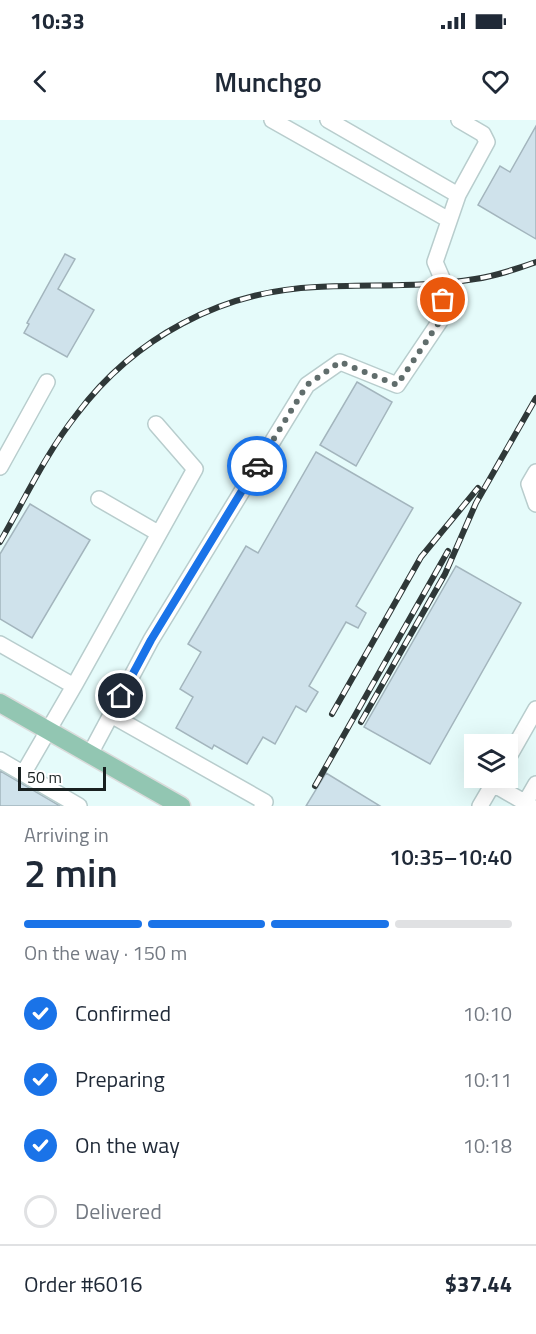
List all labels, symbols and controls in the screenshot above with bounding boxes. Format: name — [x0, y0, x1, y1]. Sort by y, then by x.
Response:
text: 10:33 — [30, 4, 85, 38]
text: Munchgo — [214, 61, 322, 102]
icon: back — [24, 65, 57, 98]
icon: heart — [479, 65, 512, 98]
pin — [417, 274, 468, 325]
icon: bag — [426, 283, 459, 316]
courier — [227, 436, 287, 496]
icon: car — [241, 450, 274, 483]
pin — [95, 670, 146, 721]
icon: home — [104, 679, 137, 712]
map controls — [464, 734, 518, 788]
button: layers — [464, 734, 518, 788]
scale bar — [18, 764, 106, 792]
text: 50 m — [27, 765, 62, 789]
text: Arriving in — [24, 819, 109, 850]
text: 10:35–10:40 — [389, 840, 512, 874]
text: 2 min — [24, 843, 118, 902]
text: On the way · 150 m — [24, 937, 187, 968]
text: Confirmed — [75, 996, 171, 1030]
icon: check — [24, 997, 57, 1030]
text: 10:10 — [463, 998, 512, 1029]
text: Preparing — [75, 1062, 165, 1096]
icon: check — [24, 1063, 57, 1096]
text: 10:11 — [463, 1064, 512, 1095]
text: On the way — [75, 1128, 180, 1162]
icon: check — [24, 1129, 57, 1162]
text: 10:18 — [463, 1130, 512, 1161]
text: Delivered — [75, 1194, 162, 1228]
text: Order #6016 — [24, 1267, 143, 1301]
text: $37.44 — [445, 1267, 512, 1301]

